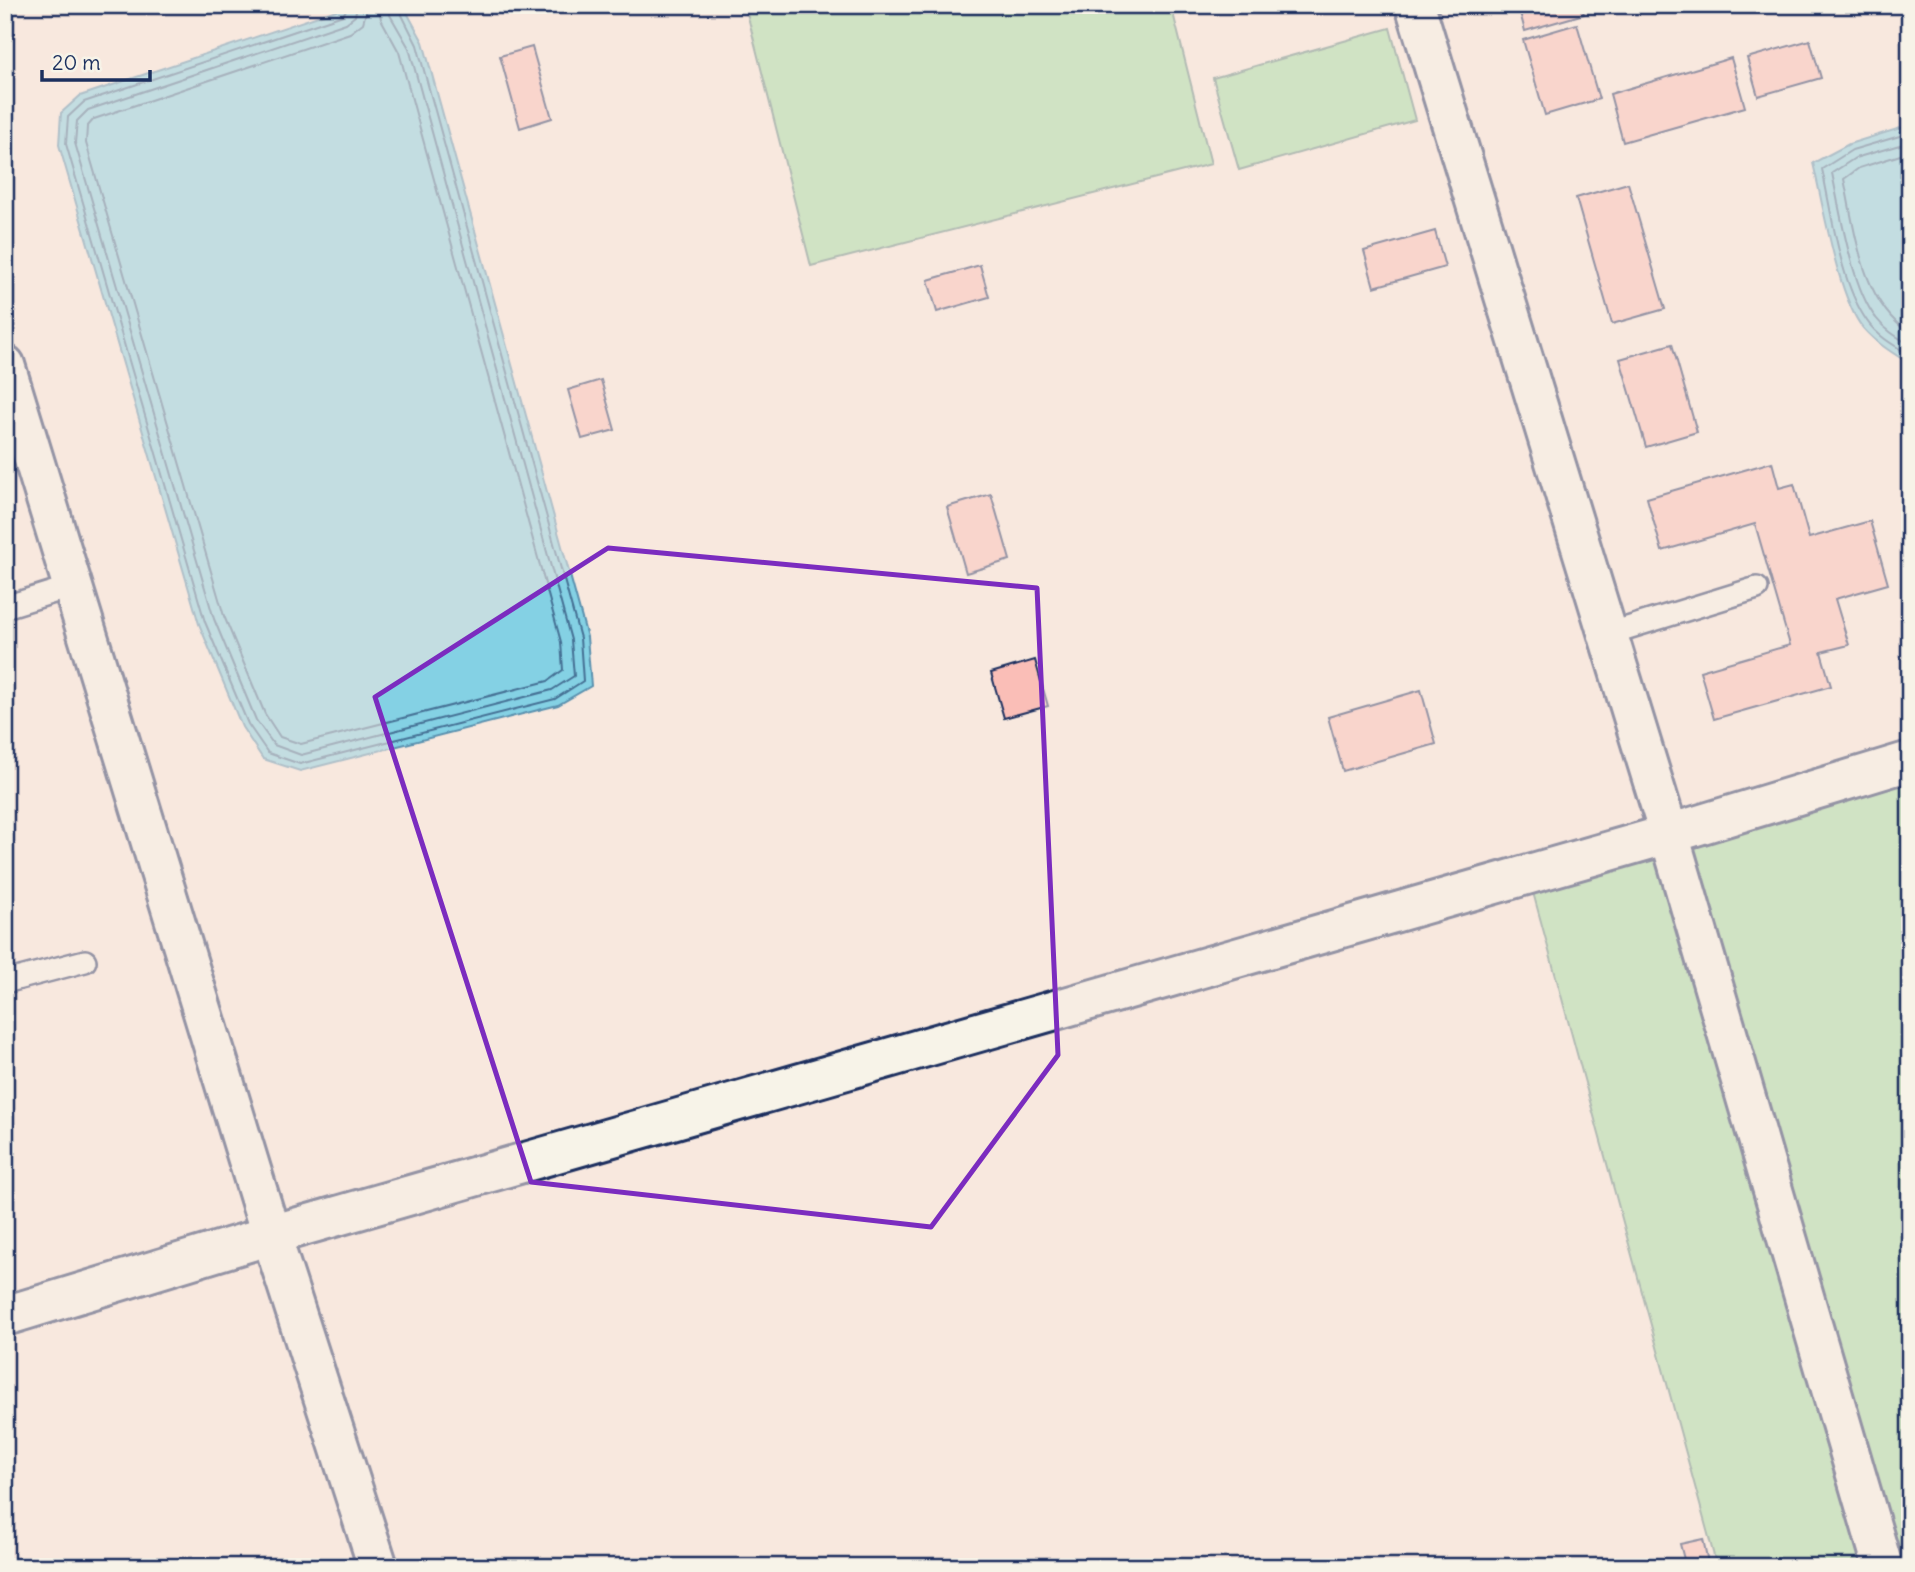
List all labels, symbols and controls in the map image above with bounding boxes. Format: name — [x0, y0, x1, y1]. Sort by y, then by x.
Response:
scale bar — [42, 38, 150, 82]
text: 20 m — [52, 49, 101, 76]

